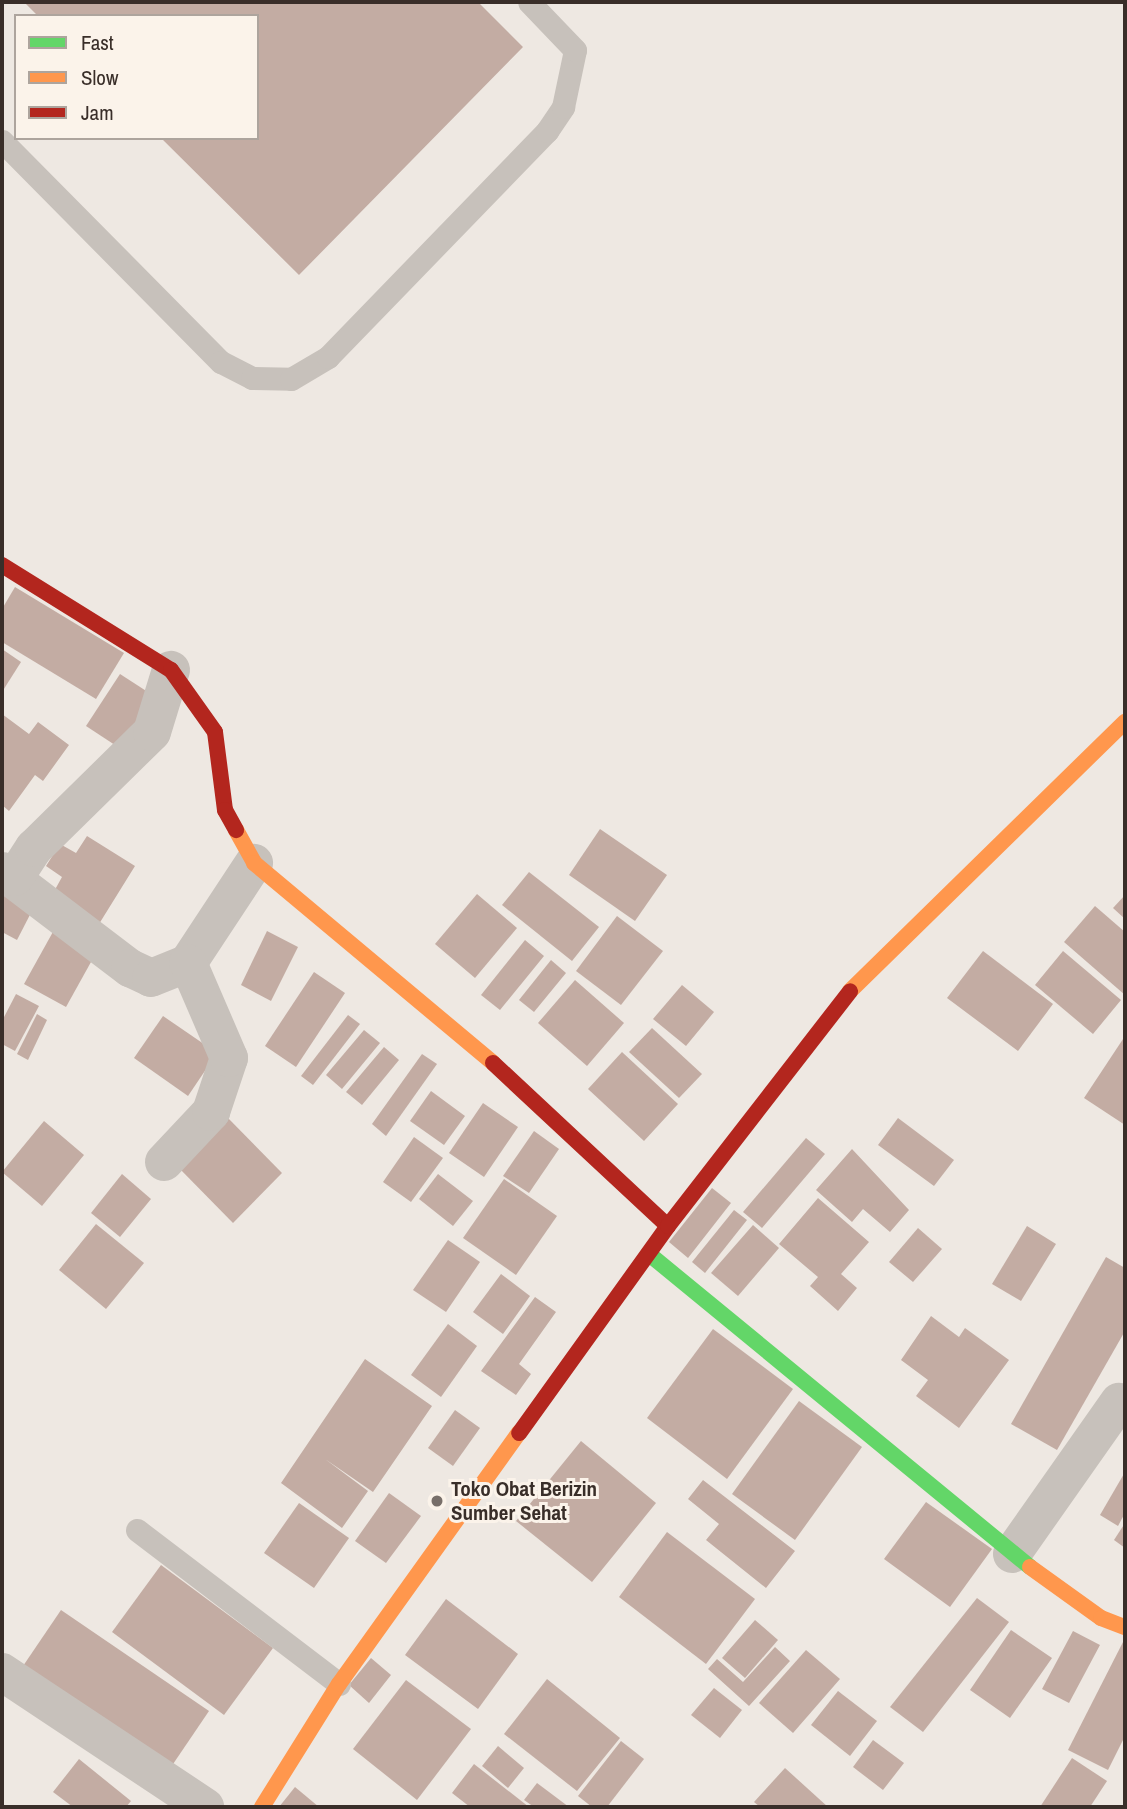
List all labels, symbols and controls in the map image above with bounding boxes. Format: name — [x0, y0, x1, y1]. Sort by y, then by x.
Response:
legend — [14, 14, 259, 140]
text: Fast — [81, 28, 114, 57]
text: Slow — [81, 63, 118, 92]
text: Jam — [81, 98, 114, 127]
place label: Toko Obat Berizin Sumber Sehat — [451, 1476, 597, 1526]
marker: Toko Obat Berizin Sumber Sehat — [429, 1493, 445, 1509]

